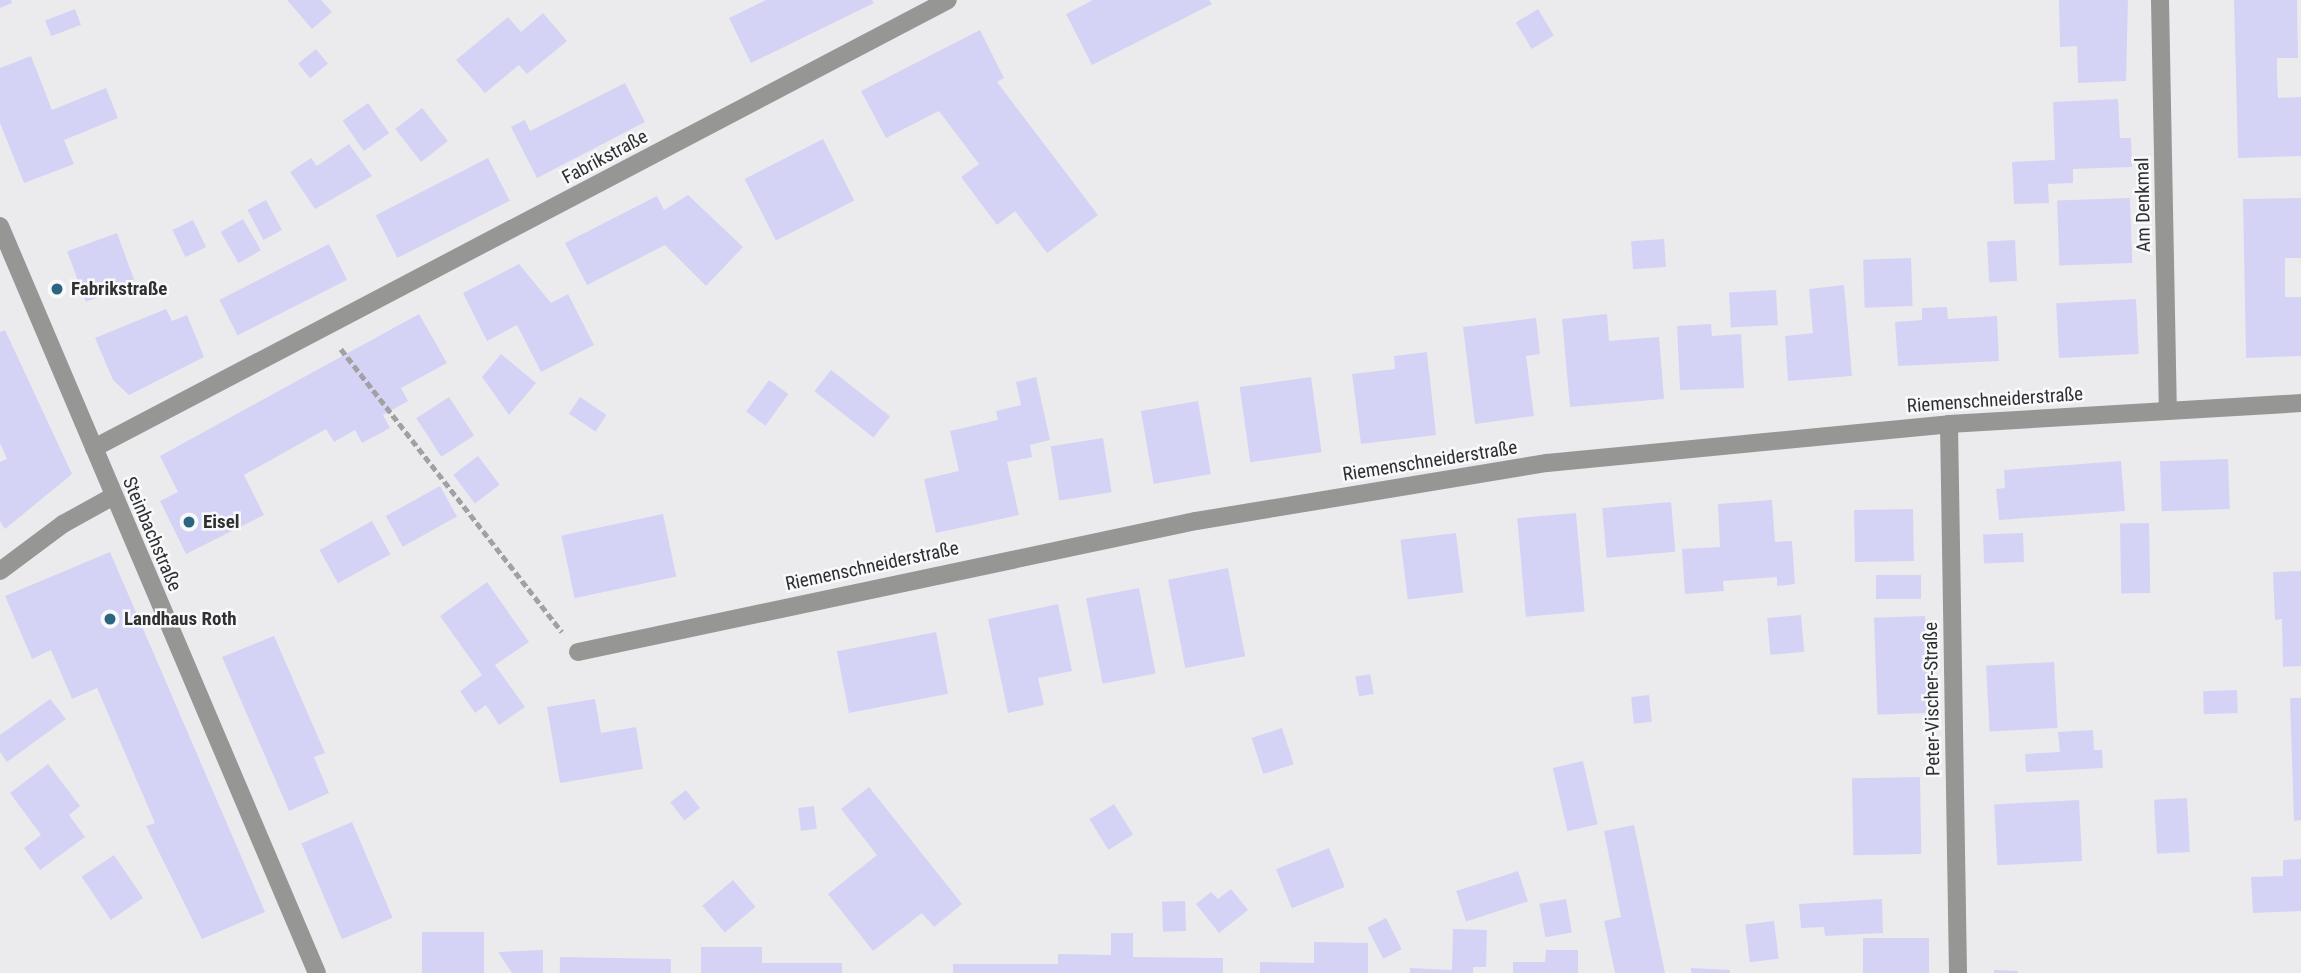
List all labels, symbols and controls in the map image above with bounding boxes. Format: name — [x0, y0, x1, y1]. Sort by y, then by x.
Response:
street label: Fabrikstraße — [558, 125, 652, 189]
street label: Am Denkmal — [2131, 157, 2155, 253]
place label: Fabrikstraße — [71, 278, 167, 300]
marker: Fabrikstraße — [49, 281, 65, 297]
street label: Riemenschneiderstraße — [1906, 382, 2084, 418]
street label: Riemenschneiderstraße — [1341, 436, 1519, 486]
street label: Steinbachstraße — [118, 473, 186, 595]
place label: Eisel — [203, 511, 240, 533]
marker: Eisel — [181, 514, 197, 530]
street label: Riemenschneiderstraße — [783, 536, 961, 596]
place label: Landhaus Roth — [124, 608, 237, 630]
marker: Landhaus Roth — [102, 611, 118, 627]
street label: Peter-Vischer-Straße — [1919, 622, 1945, 776]

